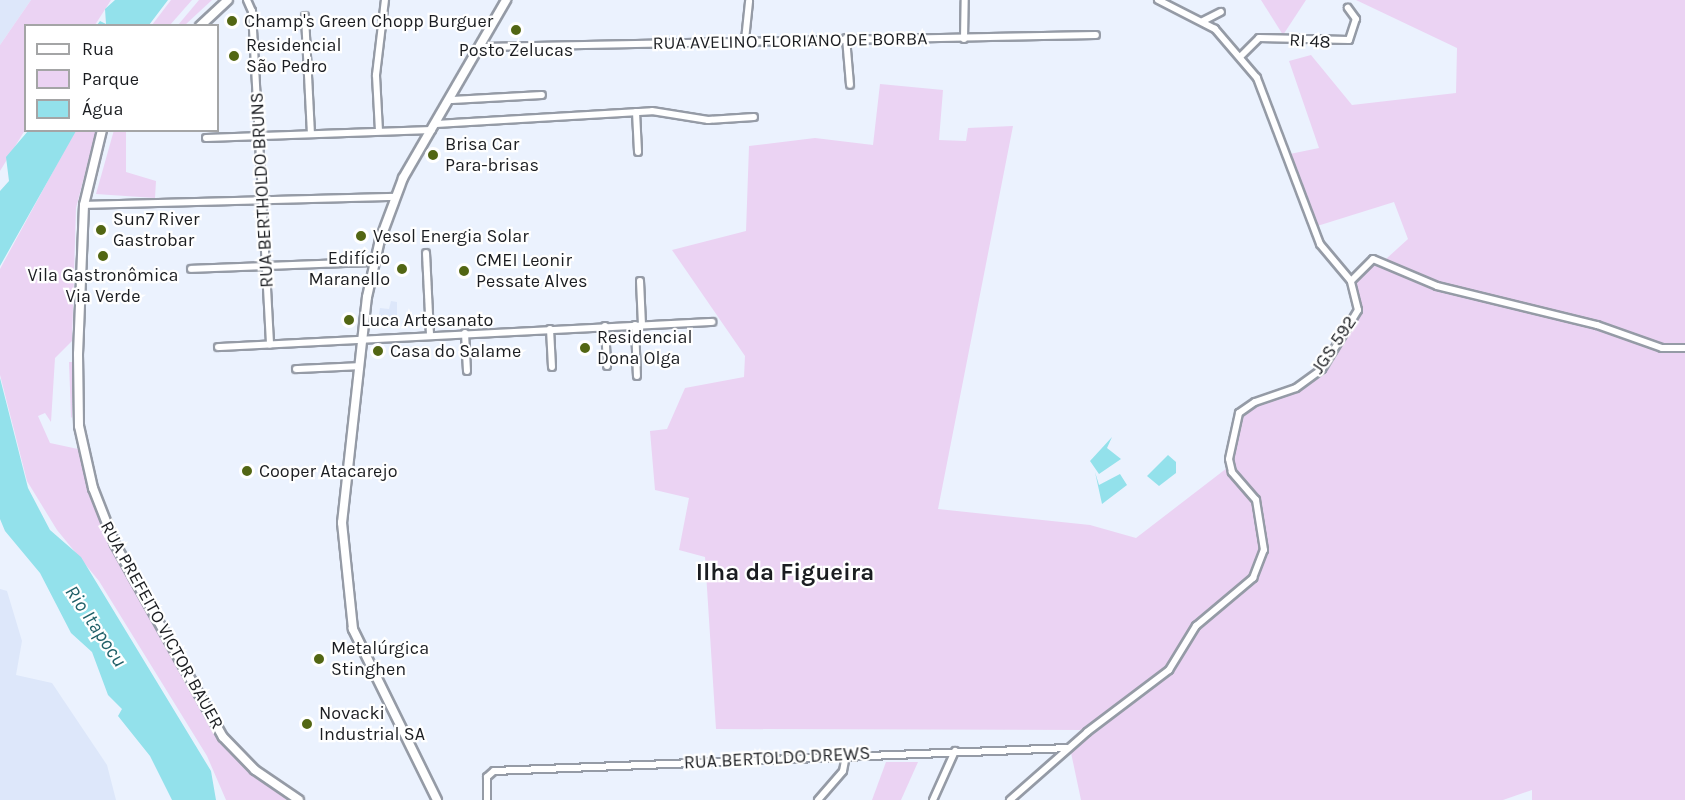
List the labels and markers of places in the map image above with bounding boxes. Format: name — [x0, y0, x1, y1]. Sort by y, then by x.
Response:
place label: Champ's Green Chopp Burguer — [244, 10, 493, 32]
marker: Champ's Green Chopp Burguer — [225, 14, 239, 28]
marker: Posto Zelucas — [509, 23, 523, 37]
place label: Residencial São Pedro — [246, 35, 341, 78]
place label: Posto Zelucas — [459, 39, 573, 61]
marker: Residencial São Pedro — [227, 49, 241, 63]
place label: Brisa Car Para-brisas — [445, 134, 539, 176]
marker: Brisa Car Para-brisas — [426, 148, 440, 162]
place label: Sun7 River Gastrobar — [113, 209, 200, 252]
marker: Sun7 River Gastrobar — [94, 223, 108, 237]
place label: Vesol Energia Solar — [373, 225, 529, 247]
marker: Vesol Energia Solar — [354, 229, 368, 243]
place label: Edifício Maranello — [308, 248, 390, 290]
marker: Vila Gastronômica Via Verde — [96, 249, 110, 263]
place label: CMEI Leonir Pessate Alves — [476, 250, 587, 292]
marker: Edifício Maranello — [395, 262, 409, 276]
marker: CMEI Leonir Pessate Alves — [457, 264, 471, 278]
place label: Vila Gastronômica Via Verde — [28, 265, 178, 308]
place label: Luca Artesanato — [361, 309, 493, 331]
marker: Luca Artesanato — [342, 313, 356, 327]
place label: Residencial Dona Olga — [597, 327, 692, 370]
place label: Casa do Salame — [390, 340, 521, 362]
marker: Residencial Dona Olga — [578, 341, 592, 355]
marker: Casa do Salame — [371, 344, 385, 358]
place label: Cooper Atacarejo — [259, 460, 398, 482]
marker: Cooper Atacarejo — [240, 464, 254, 478]
place label: Metalúrgica Stinghen — [331, 638, 429, 680]
marker: Metalúrgica Stinghen — [312, 652, 326, 666]
place label: Novacki Industrial SA — [319, 703, 425, 746]
marker: Novacki Industrial SA — [300, 717, 314, 731]

